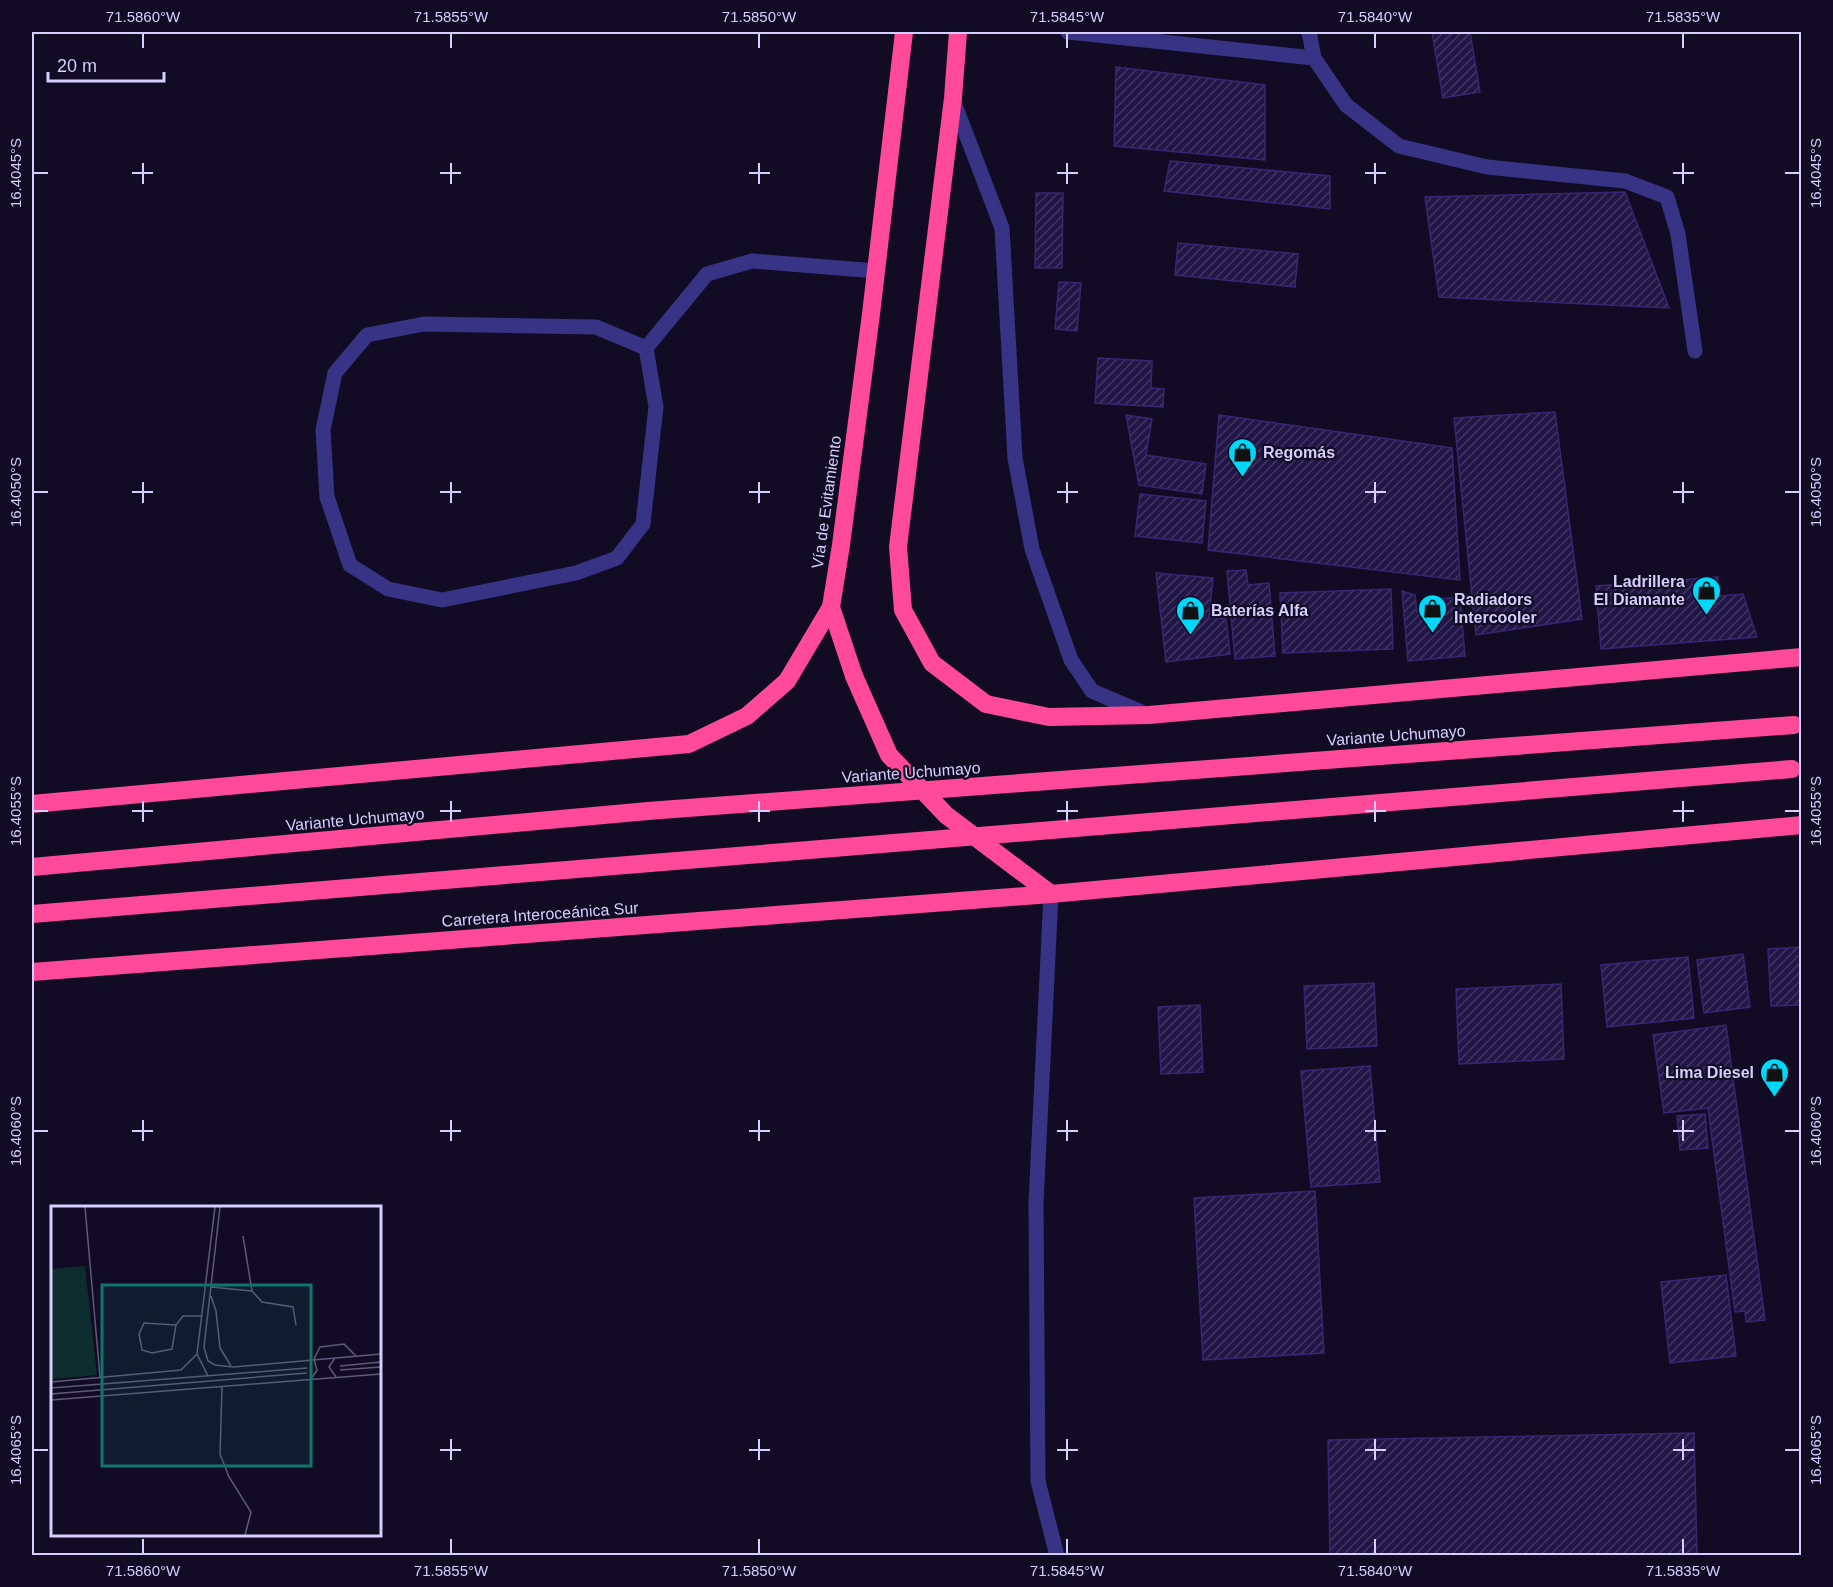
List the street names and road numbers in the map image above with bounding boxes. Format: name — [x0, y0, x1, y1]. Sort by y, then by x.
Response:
street label: Vía de Evitamiento — [809, 434, 844, 570]
street label: Variante Uchumayo — [1326, 722, 1466, 749]
street label: Variante Uchumayo — [841, 759, 981, 786]
street label: Variante Uchumayo — [285, 805, 425, 834]
street label: Carretera Interoceánica Sur — [441, 899, 640, 930]

